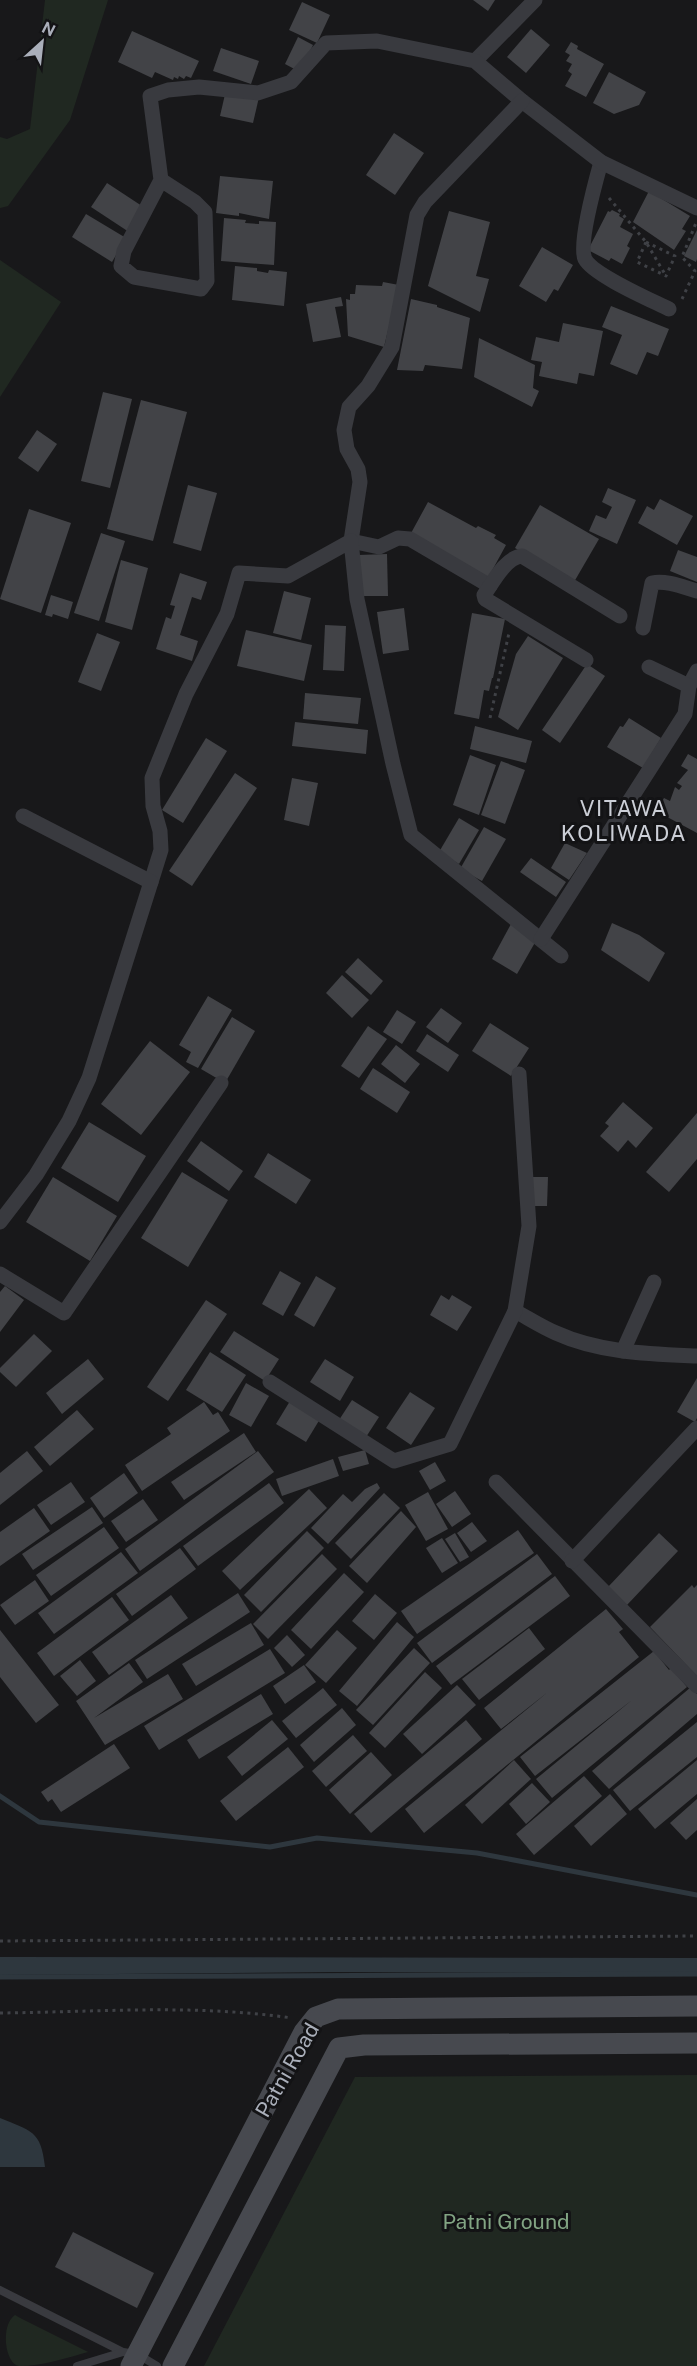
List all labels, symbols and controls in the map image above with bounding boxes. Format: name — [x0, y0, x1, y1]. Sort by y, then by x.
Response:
north arrow — [12, 12, 72, 72]
text: N — [39, 18, 58, 40]
district label: VITAWA KOLIWADA — [561, 795, 687, 846]
street label: Patni Road — [250, 2018, 324, 2122]
park label: Patni Ground — [442, 2209, 570, 2234]

